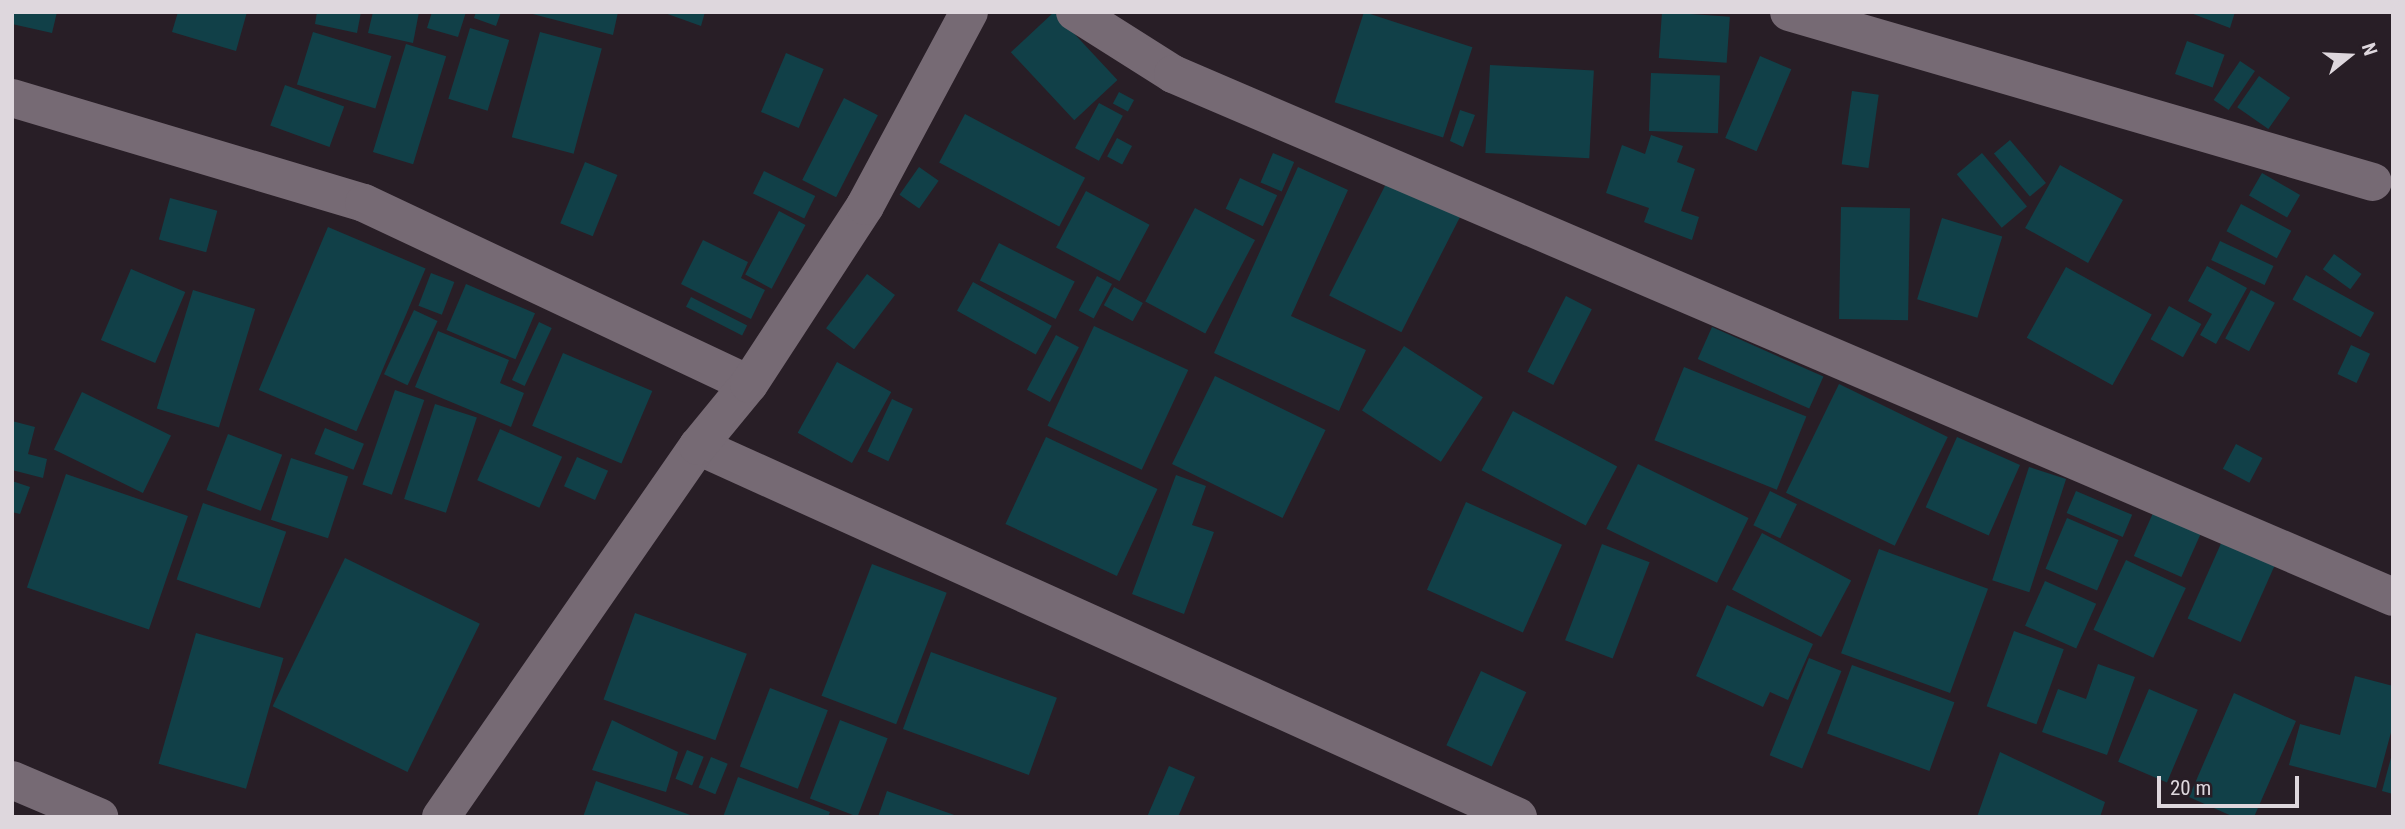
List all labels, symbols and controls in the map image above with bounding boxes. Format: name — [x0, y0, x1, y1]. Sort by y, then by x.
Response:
north arrow — [2314, 21, 2384, 91]
text: N — [2357, 40, 2382, 58]
scale bar — [2160, 762, 2302, 806]
text: 20 m — [2170, 776, 2211, 800]

